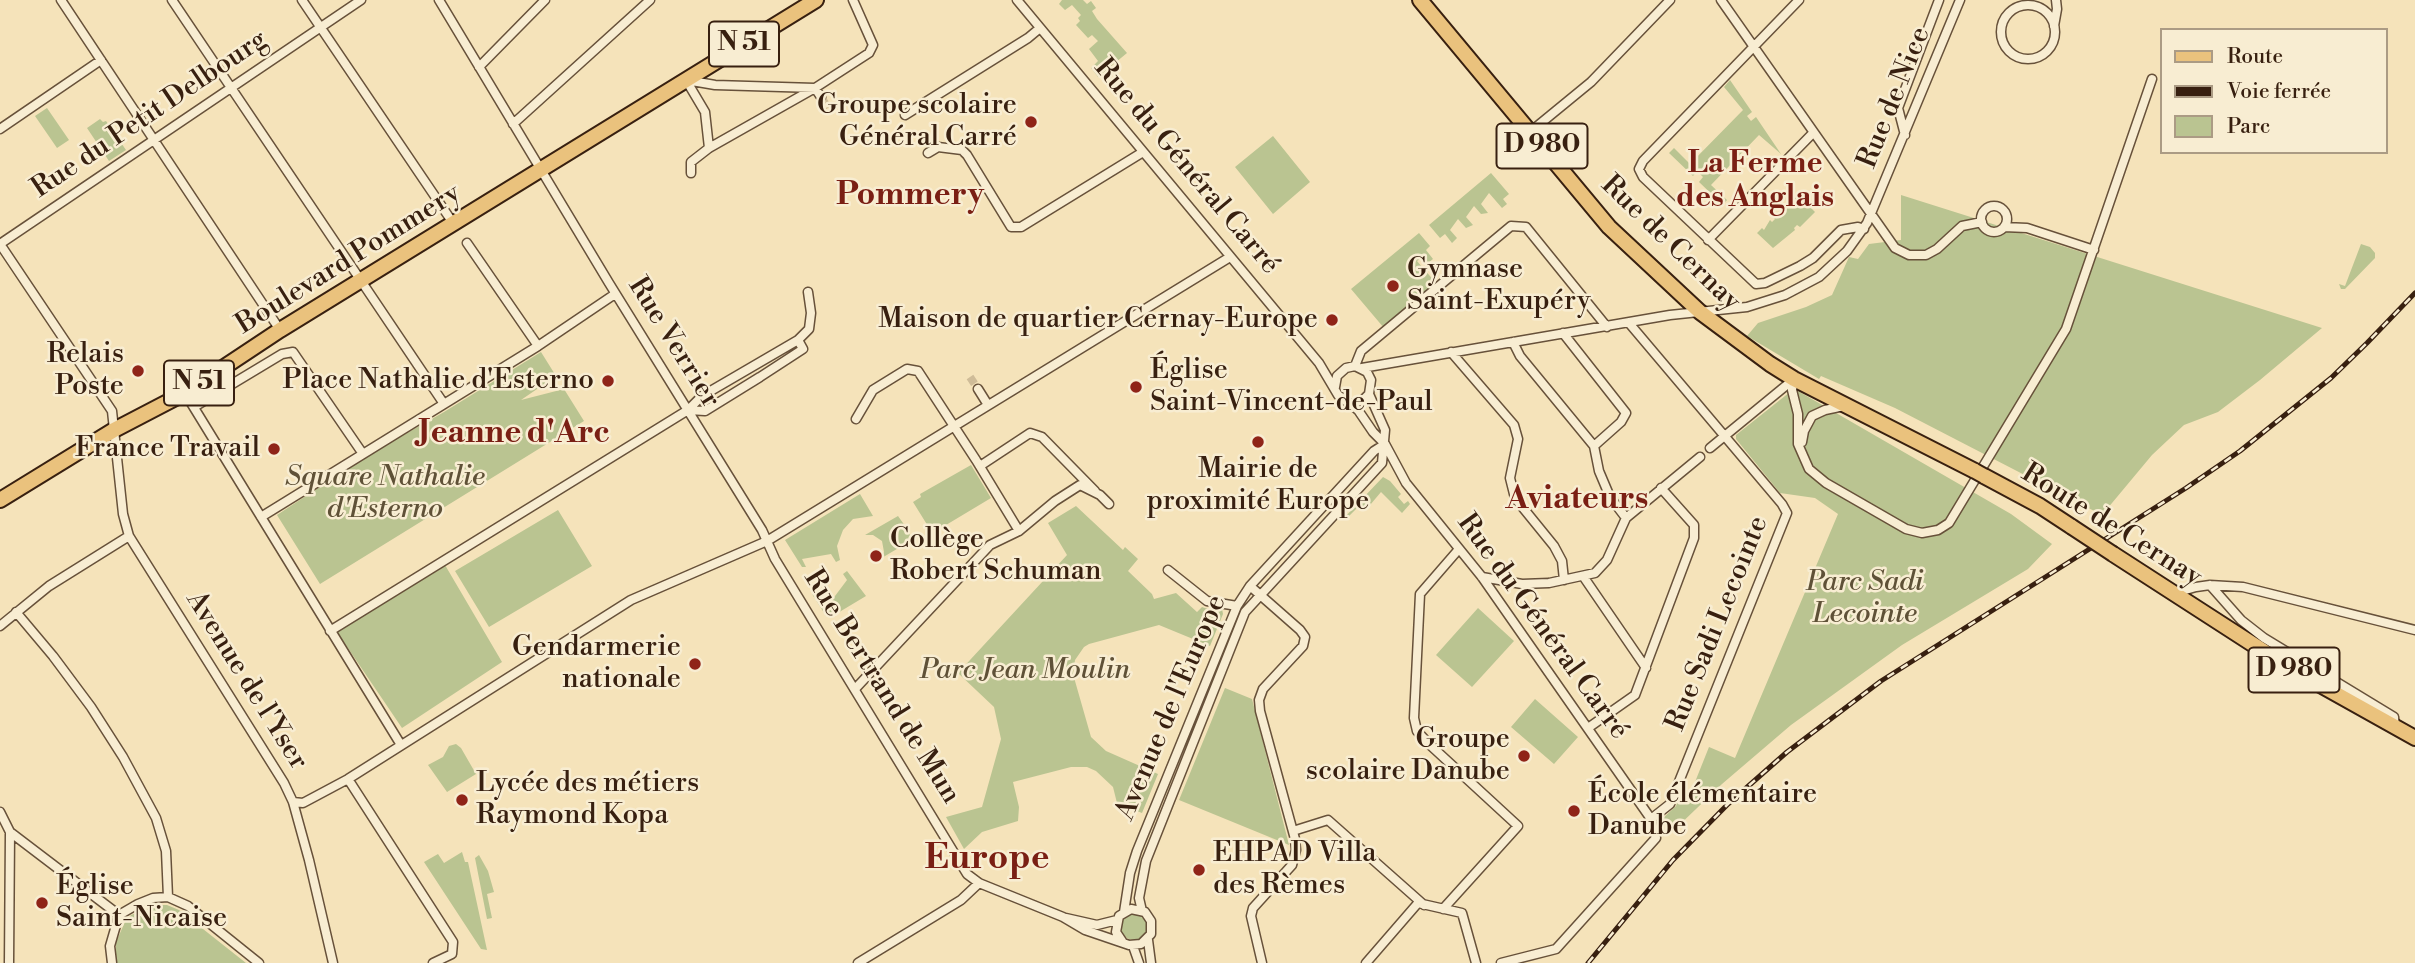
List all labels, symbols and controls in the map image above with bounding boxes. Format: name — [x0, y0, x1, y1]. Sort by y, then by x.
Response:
road number: N 51 — [709, 22, 779, 66]
street label: Rue de Nice — [1851, 22, 1939, 174]
street label: Rue du Petit Delbourg — [26, 24, 274, 206]
legend — [2160, 28, 2387, 154]
text: Route — [2227, 44, 2283, 70]
street label: Rue du Général Carré — [1086, 53, 1286, 281]
text: Voie ferrée — [2227, 79, 2331, 105]
place label: Groupe scolaire Général Carré — [817, 89, 1017, 155]
marker: Groupe scolaire Général Carré — [1023, 114, 1039, 130]
text: Parc — [2227, 114, 2270, 140]
road number: D 980 — [1496, 124, 1588, 168]
district label: La Ferme des Anglais — [1676, 147, 1834, 218]
street label: Rue de Cernay — [1593, 169, 1747, 319]
street label: Boulevard Pommery — [231, 177, 467, 343]
district label: Pommery — [836, 177, 984, 215]
place label: Gymnase Saint-Exupéry — [1407, 253, 1591, 319]
street label: Rue Verrier — [620, 271, 726, 415]
marker: Gymnase Saint-Exupéry — [1385, 278, 1401, 294]
place label: Maison de quartier Cernay-Europe — [878, 303, 1318, 337]
marker: Maison de quartier Cernay-Europe — [1324, 312, 1340, 328]
place label: Relais Poste — [47, 338, 124, 404]
place label: Église Saint-Vincent-de-Paul — [1150, 354, 1433, 420]
road number: N 51 — [164, 360, 234, 406]
marker: Relais Poste — [130, 363, 146, 379]
place label: Place Nathalie d'Esterno — [282, 364, 594, 398]
marker: Place Nathalie d'Esterno — [600, 373, 616, 389]
marker: Église Saint-Vincent-de-Paul — [1128, 379, 1144, 395]
district label: Jeanne d'Arc — [418, 415, 610, 453]
place label: France Travail — [75, 432, 260, 466]
marker: Mairie de proximité Europe — [1250, 434, 1266, 450]
marker: France Travail — [266, 441, 282, 457]
place label: Mairie de proximité Europe — [1147, 453, 1369, 519]
street label: Route de Cernay — [2015, 457, 2207, 595]
park label: Square Nathalie d'Esterno — [285, 461, 485, 527]
district label: Aviateurs — [1506, 481, 1648, 519]
street label: Rue du Général Carré — [1449, 508, 1635, 746]
street label: Rue Sadi Lecointe — [1660, 512, 1776, 736]
place label: Collège Robert Schuman — [890, 523, 1102, 589]
marker: Collège Robert Schuman — [868, 548, 884, 564]
street label: Rue Bertrand de Mun — [795, 564, 967, 810]
park label: Parc Sadi Lecointe — [1806, 566, 1924, 632]
street label: Avenue de l'Yser — [178, 586, 314, 776]
street label: Avenue de l'Europe — [1109, 590, 1235, 826]
place label: Gendarmerie nationale — [512, 631, 681, 697]
road number: D 980 — [2248, 648, 2340, 692]
park label: Parc Jean Moulin — [920, 654, 1130, 688]
marker: Gendarmerie nationale — [687, 656, 703, 672]
place label: Groupe scolaire Danube — [1306, 723, 1510, 789]
marker: Groupe scolaire Danube — [1516, 748, 1532, 764]
place label: Lycée des métiers Raymond Kopa — [476, 767, 699, 833]
place label: École élémentaire Danube — [1588, 778, 1817, 844]
marker: Lycée des métiers Raymond Kopa — [454, 792, 470, 808]
marker: École élémentaire Danube — [1566, 803, 1582, 819]
place label: EHPAD Villa des Rèmes — [1213, 837, 1376, 903]
district label: Europe — [925, 839, 1049, 881]
marker: EHPAD Villa des Rèmes — [1191, 862, 1207, 878]
place label: Église Saint-Nicaise — [56, 870, 227, 936]
marker: Église Saint-Nicaise — [34, 895, 50, 911]

